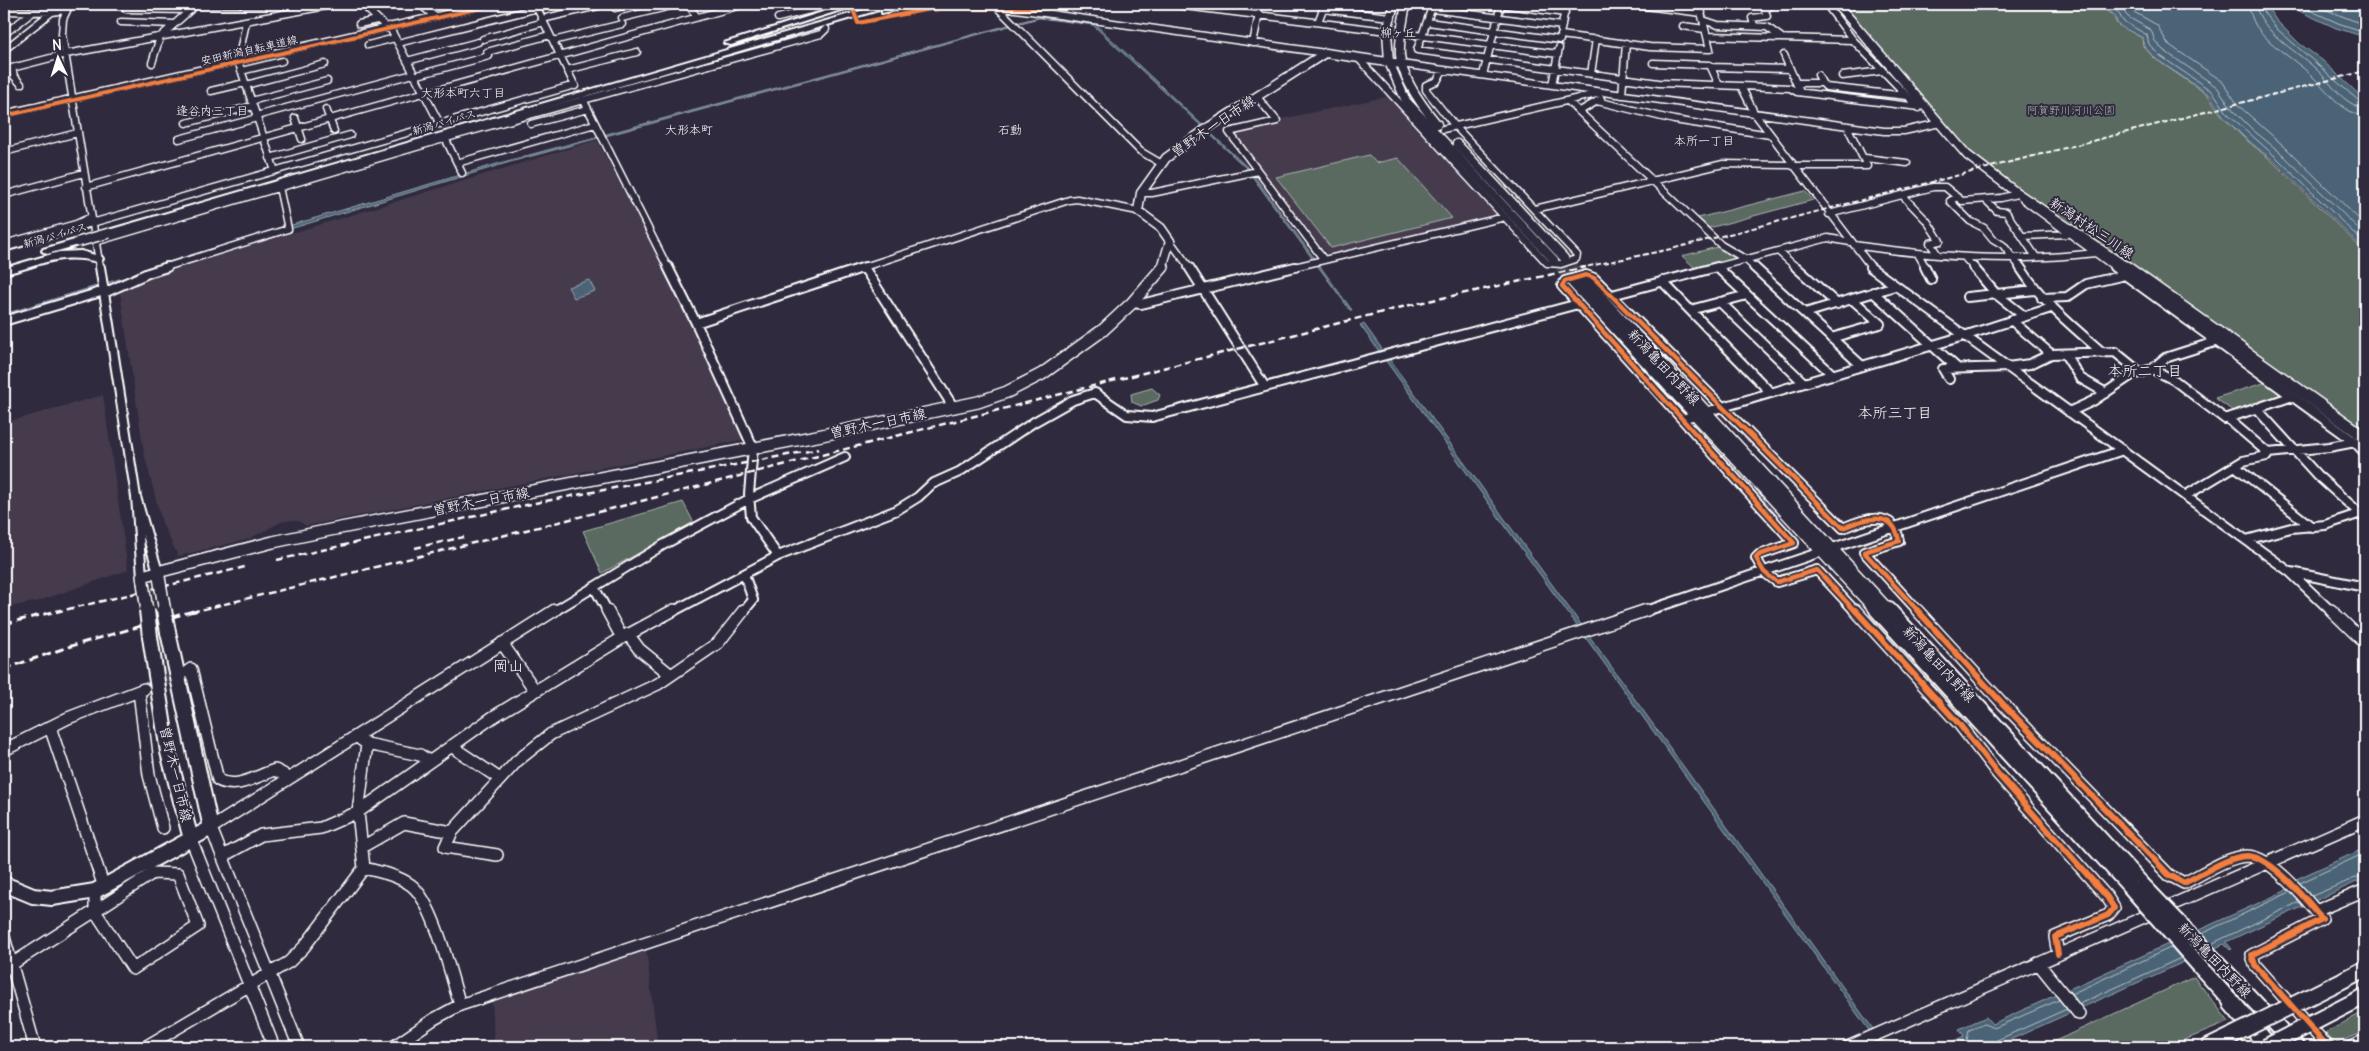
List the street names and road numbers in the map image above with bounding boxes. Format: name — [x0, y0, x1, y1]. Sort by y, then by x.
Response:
street label: 安田新潟自転車道線 — [199, 32, 299, 68]
street label: 曽野木一日市線 — [1167, 91, 1259, 161]
street label: 新潟バイパス — [410, 106, 478, 138]
street label: 新潟村松三川線 — [2046, 193, 2138, 263]
street label: 新潟バイパス — [21, 219, 89, 251]
street label: 新潟亀田内野線 — [1624, 325, 1704, 409]
street label: 曽野木一日市線 — [828, 404, 928, 442]
street label: 曽野木一日市線 — [431, 483, 531, 519]
street label: 新潟亀田内野線 — [1899, 622, 1979, 706]
street label: 曽野木一日市線 — [156, 724, 196, 824]
street label: 新潟亀田内野線 — [2174, 919, 2256, 1001]

